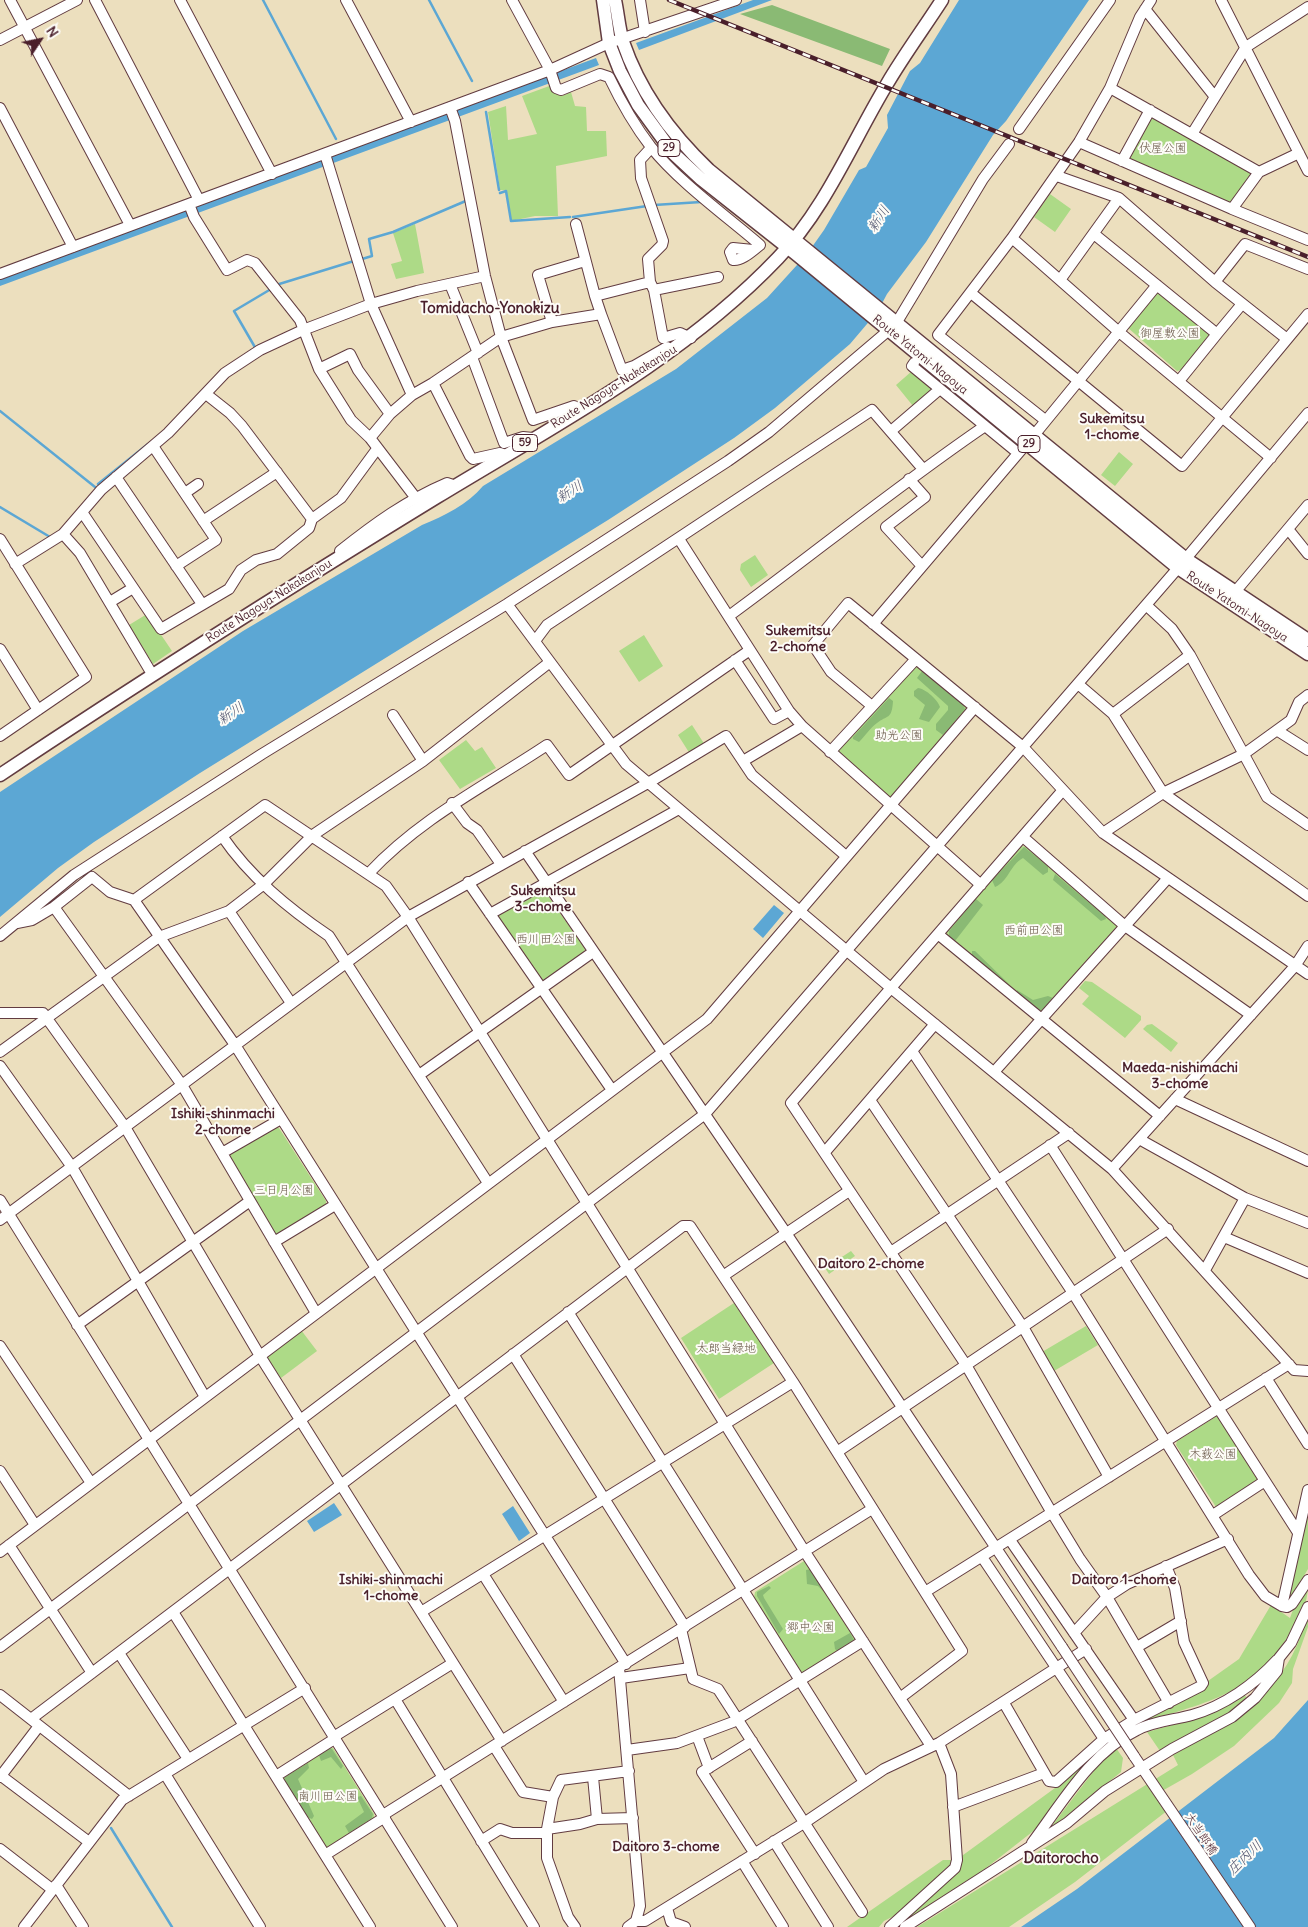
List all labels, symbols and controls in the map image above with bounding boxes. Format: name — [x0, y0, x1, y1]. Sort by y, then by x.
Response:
north arrow — [15, 15, 65, 65]
text: N — [42, 23, 63, 41]
road number: 29 — [658, 140, 680, 156]
park label: 伏屋公園 — [1139, 142, 1187, 156]
water label: 新川 — [864, 203, 894, 235]
district label: Tomidacho-Yonokizu — [420, 300, 560, 318]
street label: Route Yatomi-Nagoya — [869, 312, 971, 398]
park label: 御屋敷公園 — [1140, 327, 1200, 341]
street label: Route Nagoya-Nakakanjou — [548, 342, 680, 432]
district label: Sukemitsu 1-chome — [1079, 411, 1145, 444]
road number: 59 — [512, 434, 538, 452]
road number: 29 — [1018, 436, 1040, 452]
water label: 新川 — [554, 477, 586, 507]
street label: Route Nagoya-Nakakanjou — [203, 556, 335, 646]
street label: Route Yatomi-Nagoya — [1183, 569, 1291, 645]
district label: Sukemitsu 2-chome — [765, 623, 831, 656]
water label: 新川 — [215, 699, 247, 729]
park label: 助光公園 — [875, 729, 923, 743]
district label: Sukemitsu 3-chome — [510, 883, 576, 916]
park label: 西前田公園 — [1004, 924, 1064, 938]
park label: 西川田公園 — [516, 933, 576, 947]
district label: Maeda-nishimachi 3-chome — [1122, 1060, 1238, 1092]
district label: Ishiki-shinmachi 2-chome — [171, 1106, 275, 1138]
park label: 三日月公園 — [254, 1184, 314, 1198]
district label: Daitoro 2-chome — [818, 1256, 924, 1272]
park label: 太郎当緑地 — [696, 1342, 756, 1356]
park label: 木薮公園 — [1189, 1448, 1237, 1462]
district label: Ishiki-shinmachi 1-chome — [339, 1572, 443, 1604]
district label: Daitoro 1-chome — [1072, 1572, 1176, 1588]
park label: 郷中公園 — [787, 1621, 835, 1635]
park label: 南川田公園 — [298, 1790, 358, 1804]
street label: 大当郎橋 — [1182, 1810, 1220, 1858]
water label: 庄内川 — [1224, 1837, 1266, 1879]
district label: Daitoro 3-chome — [612, 1839, 720, 1855]
district label: Daitorocho — [1023, 1850, 1099, 1868]

